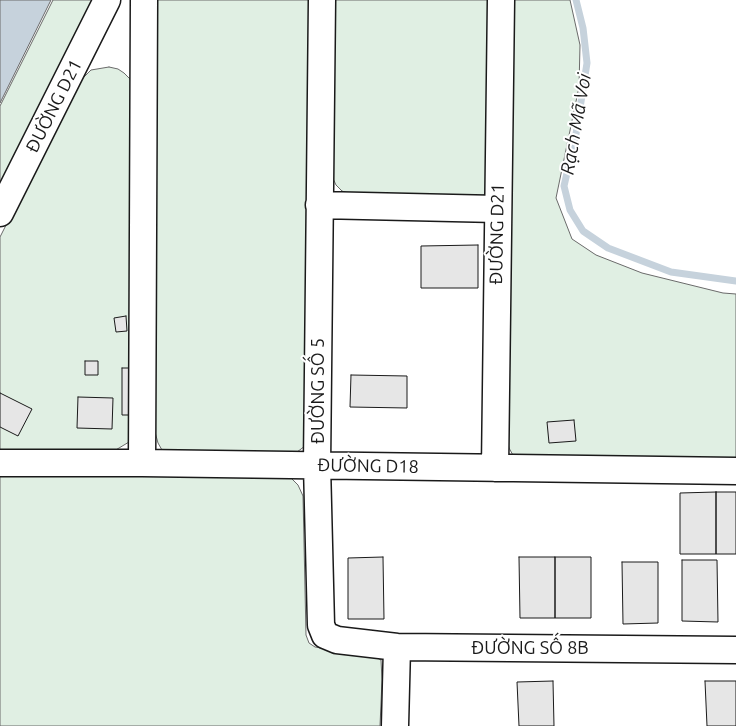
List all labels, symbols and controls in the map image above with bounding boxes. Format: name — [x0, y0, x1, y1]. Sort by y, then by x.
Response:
street label: ĐƯỜNG D21 — [21, 56, 87, 156]
water label: Rạch Mã Voi — [556, 72, 596, 176]
street label: ĐƯỜNG D21 — [485, 183, 509, 285]
street label: ĐƯỜNG SỐ 5 — [307, 338, 329, 444]
street label: ĐƯỜNG D18 — [317, 454, 419, 478]
street label: ĐƯỜNG SỐ 8B — [471, 637, 589, 659]

